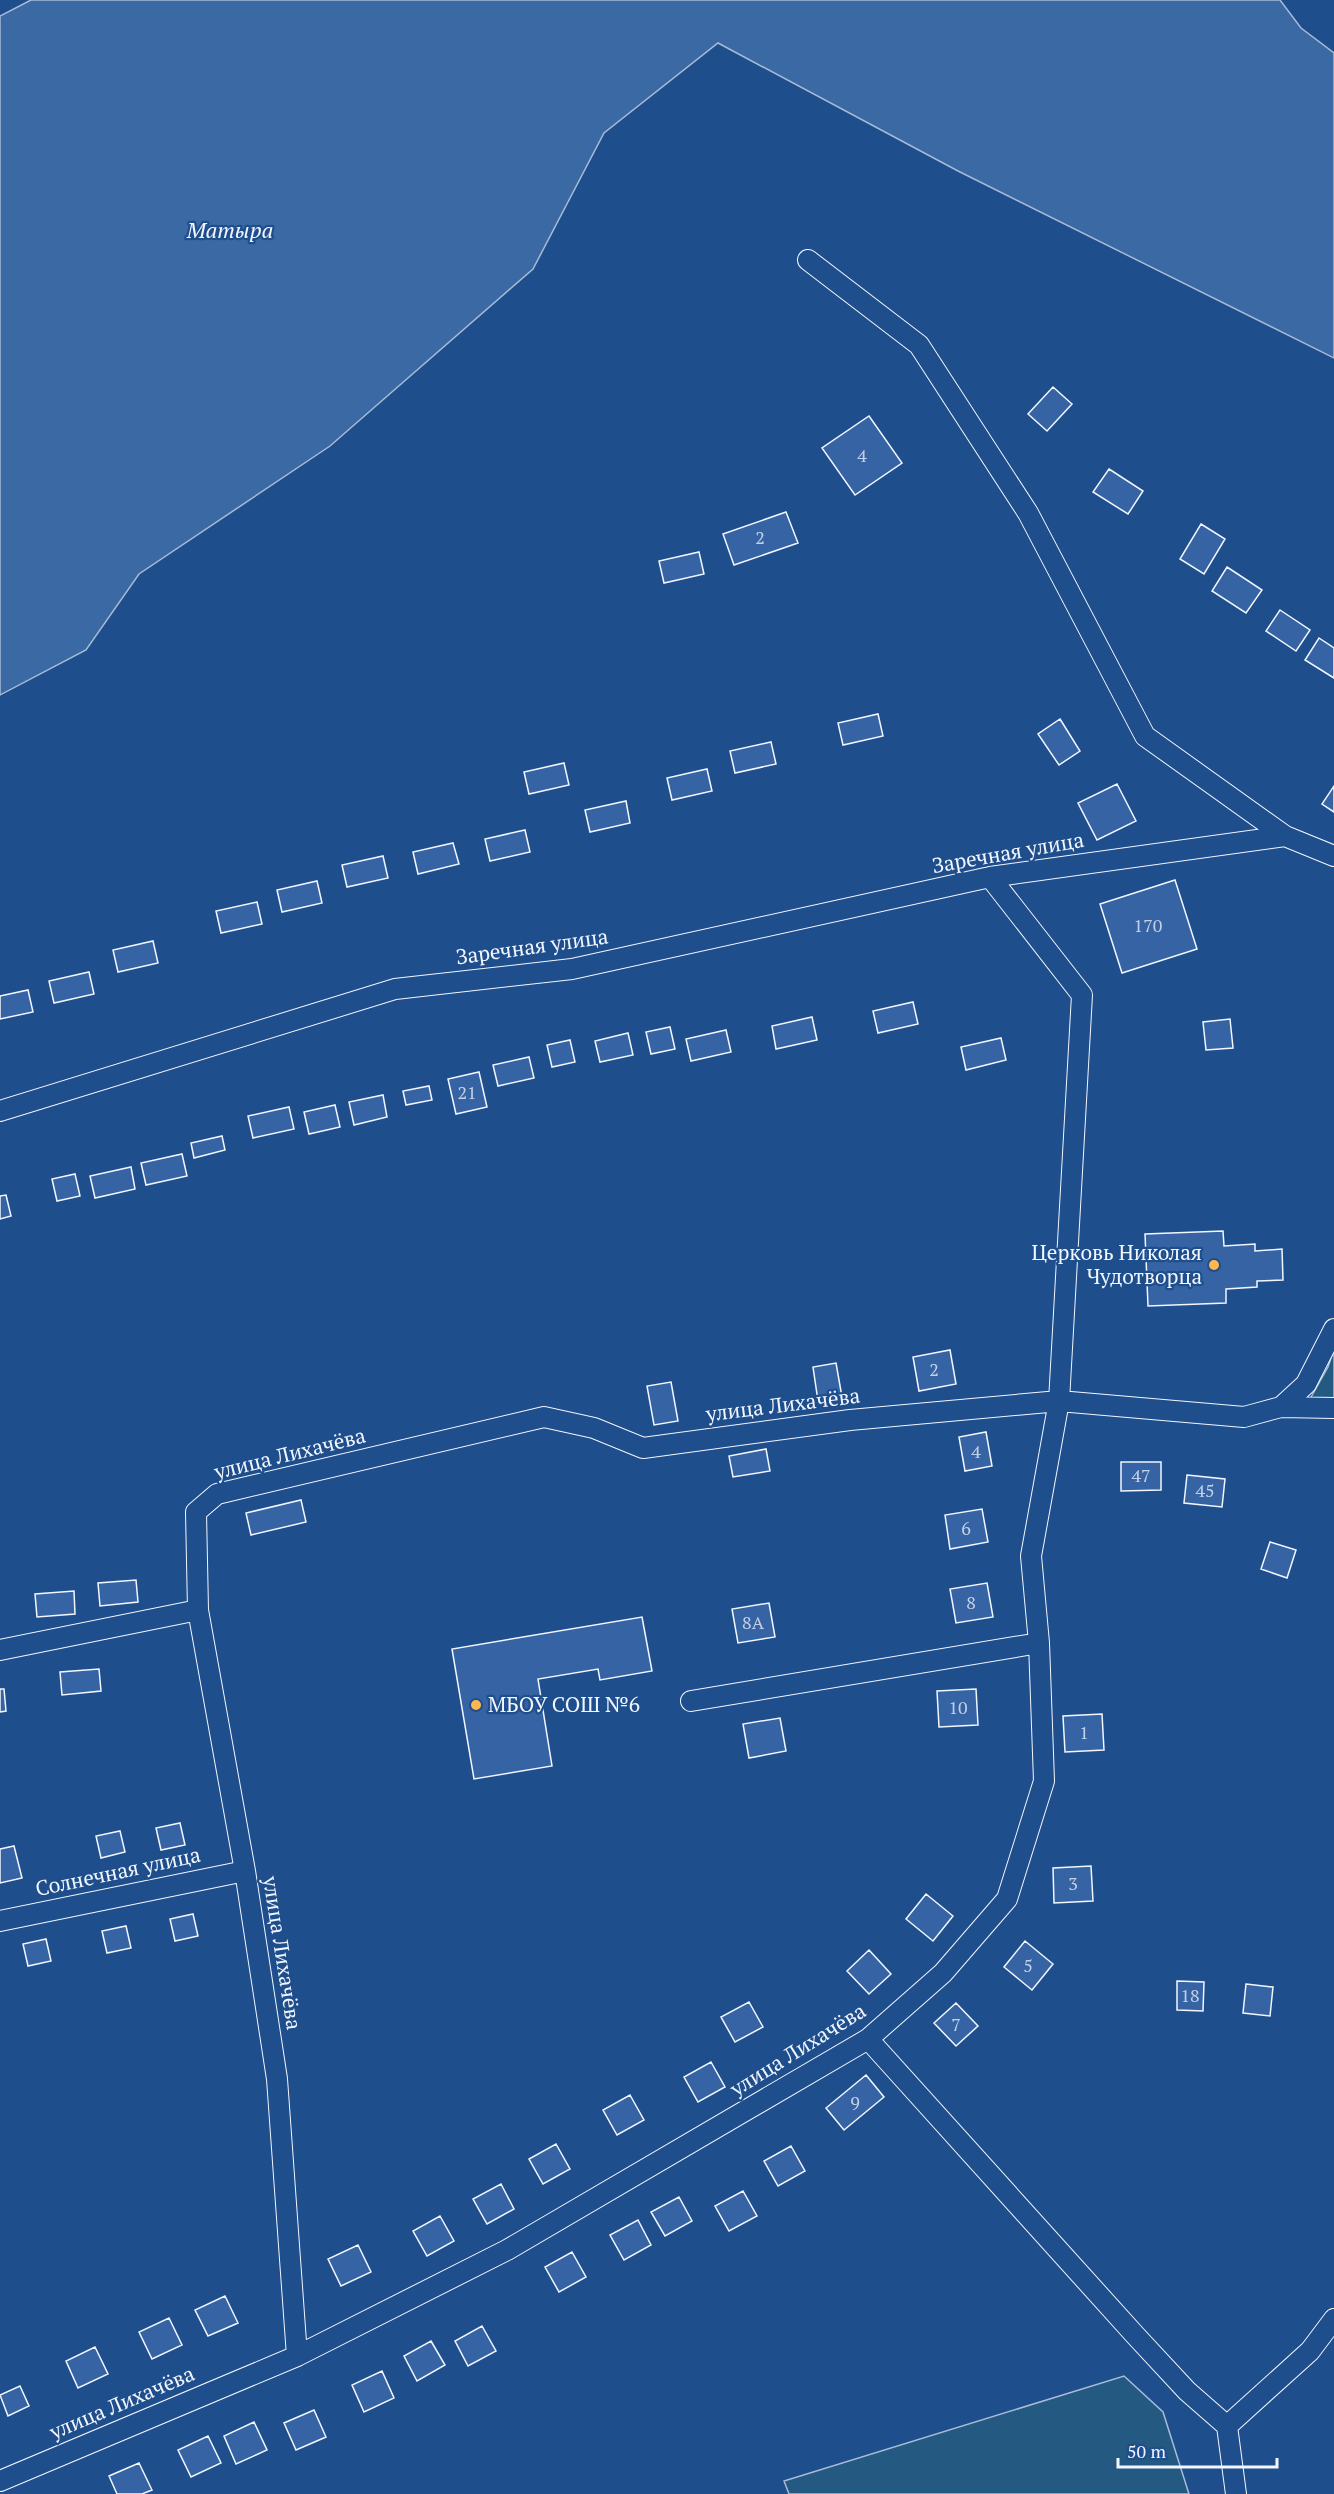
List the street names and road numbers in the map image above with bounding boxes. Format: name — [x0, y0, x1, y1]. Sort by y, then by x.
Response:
street label: Заречная улица — [930, 825, 1086, 879]
street label: Заречная улица — [454, 921, 610, 971]
street label: улица Лихачёва — [703, 1381, 862, 1427]
street label: улица Лихачёва — [210, 1421, 369, 1486]
street label: Солнечная улица — [33, 1840, 203, 1902]
street label: улица Лихачёва — [257, 1873, 309, 2032]
street label: улица Лихачёва — [723, 1996, 871, 2103]
street label: улица Лихачёва — [44, 2359, 199, 2446]

